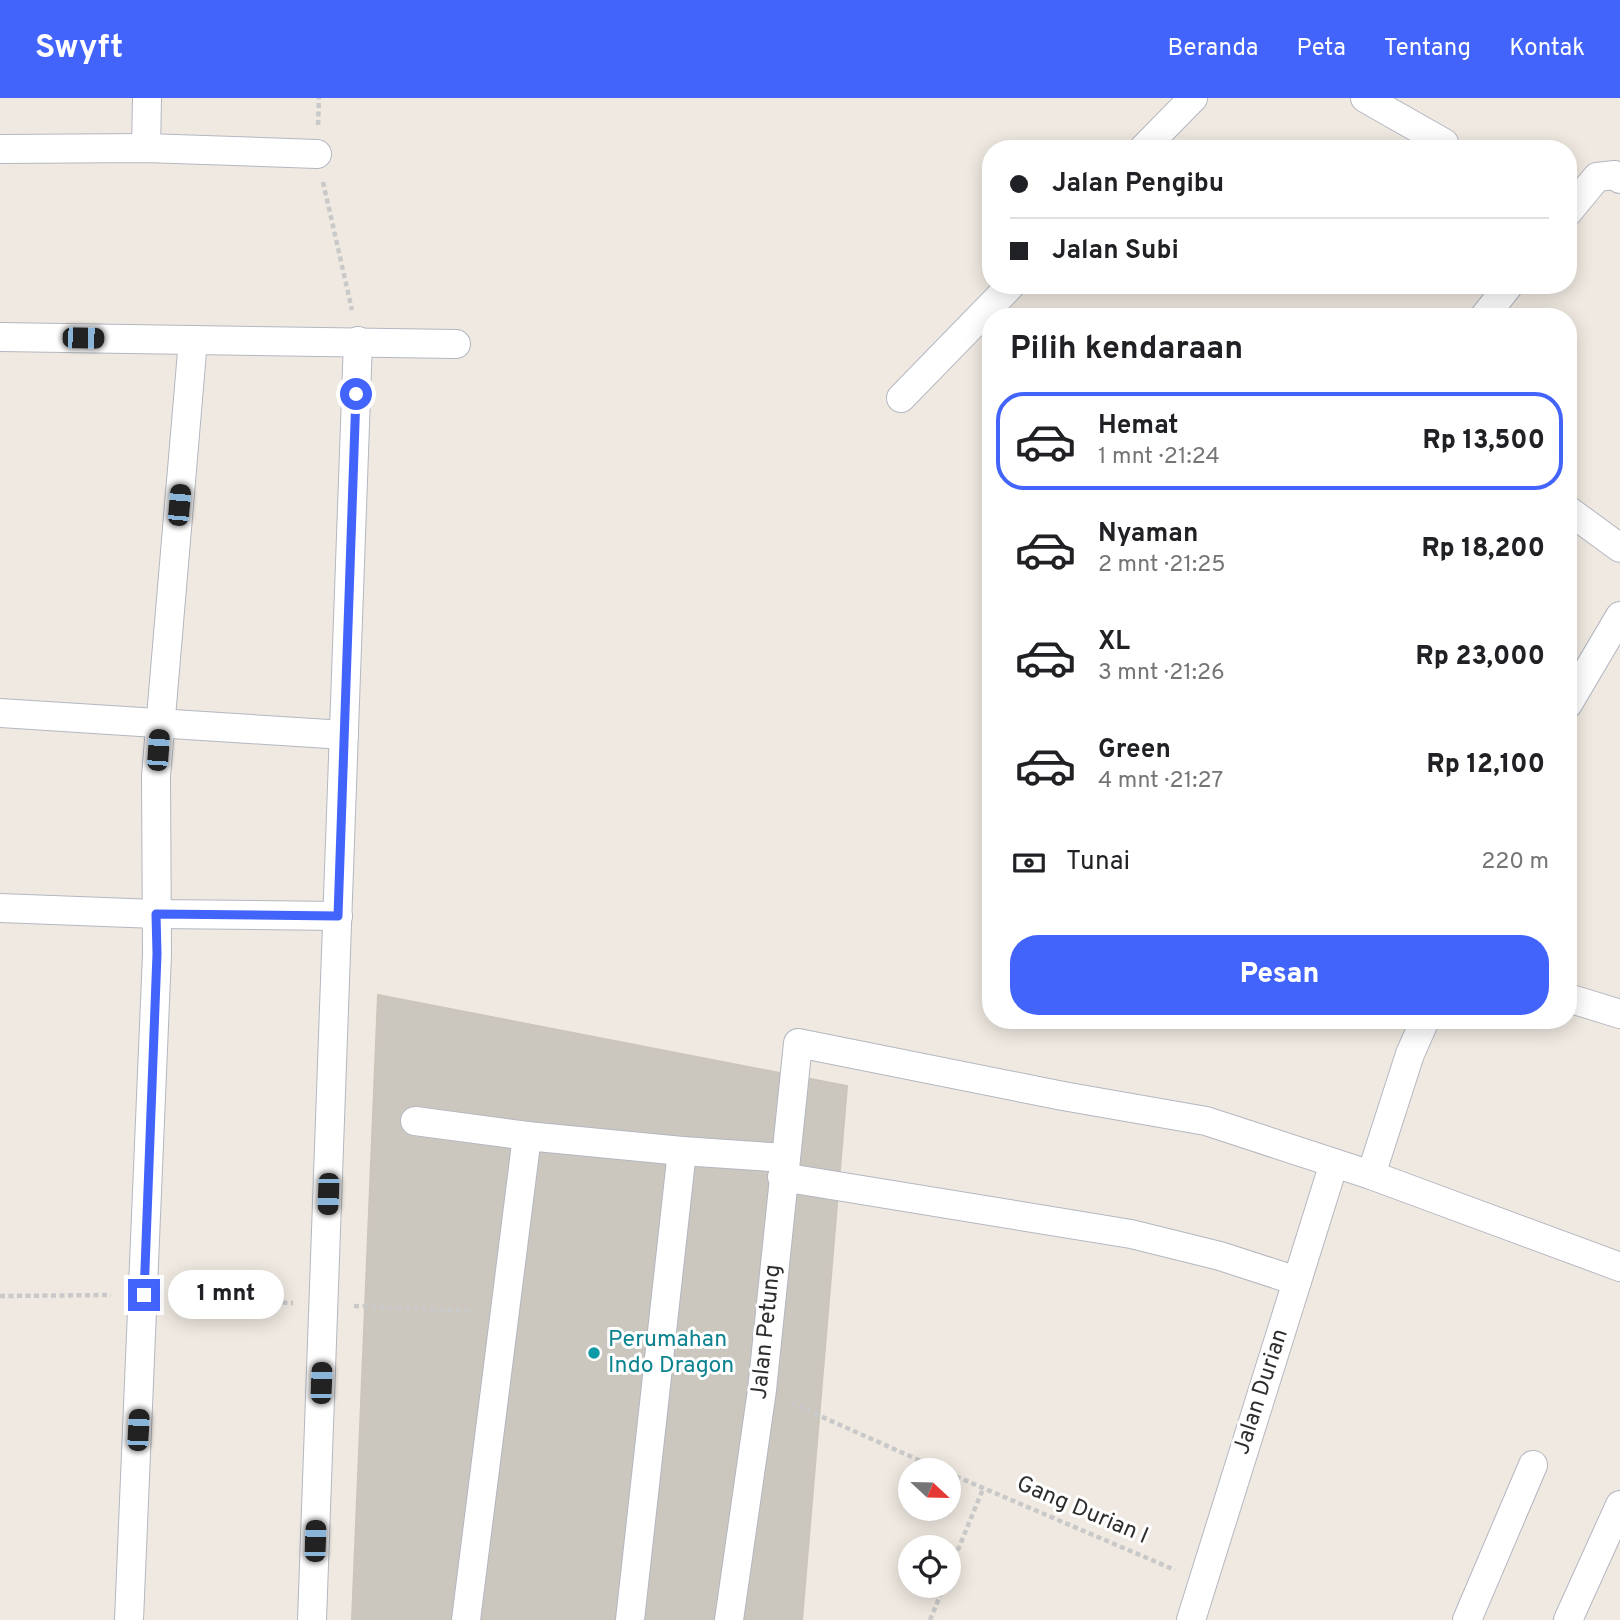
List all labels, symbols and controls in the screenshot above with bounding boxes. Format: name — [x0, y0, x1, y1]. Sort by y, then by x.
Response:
text: Swyft — [35, 28, 123, 70]
text: Beranda — [1168, 34, 1259, 64]
text: Peta — [1297, 34, 1346, 64]
text: Tentang — [1384, 34, 1471, 64]
text: Kontak — [1509, 34, 1585, 64]
text: Jalan Pengibu — [1052, 168, 1224, 201]
text: Jalan Subi — [1052, 235, 1179, 268]
car — [62, 327, 105, 349]
text: Pilih kendaraan — [1010, 330, 1243, 370]
route start — [340, 378, 372, 410]
icon: car — [1014, 410, 1077, 473]
text: Hemat — [1098, 410, 1178, 443]
text: Rp 13,500 — [1423, 425, 1545, 458]
text: 1 mnt · 21:24 — [1098, 443, 1220, 472]
car — [167, 483, 192, 527]
icon: car — [1014, 518, 1077, 581]
text: Nyaman — [1098, 518, 1198, 551]
text: Rp 18,200 — [1421, 533, 1545, 566]
text: 2 mnt · 21:25 — [1098, 551, 1226, 580]
icon: car — [1014, 626, 1077, 689]
text: XL — [1098, 626, 1130, 659]
text: Rp 23,000 — [1416, 641, 1545, 674]
text: 3 mnt · 21:26 — [1098, 659, 1225, 688]
car — [147, 728, 170, 772]
icon: car — [1014, 734, 1077, 797]
text: Green — [1098, 734, 1171, 767]
text: Rp 12,100 — [1427, 749, 1545, 782]
text: 4 mnt · 21:27 — [1098, 767, 1223, 796]
icon: cash — [1010, 844, 1048, 882]
text: Tunai — [1066, 846, 1130, 879]
text: 220 m — [1481, 848, 1549, 877]
button: Pesan — [1010, 935, 1549, 1015]
car — [317, 1173, 340, 1215]
street label: Jalan Petung — [745, 1263, 789, 1401]
callout: 1 mnt — [168, 1270, 284, 1320]
route end — [128, 1279, 160, 1311]
text: 1 mnt — [197, 1280, 255, 1309]
place label: Perumahan Indo Dragon — [608, 1326, 734, 1381]
street label: Jalan Durian — [1228, 1326, 1296, 1458]
marker: Perumahan Indo Dragon — [586, 1345, 602, 1361]
car — [310, 1362, 333, 1404]
car — [127, 1408, 150, 1452]
north arrow — [898, 1458, 961, 1521]
map controls — [898, 1458, 961, 1598]
street label: Gang Durian I — [1012, 1470, 1152, 1552]
car — [304, 1520, 327, 1562]
button: locate — [898, 1535, 961, 1598]

